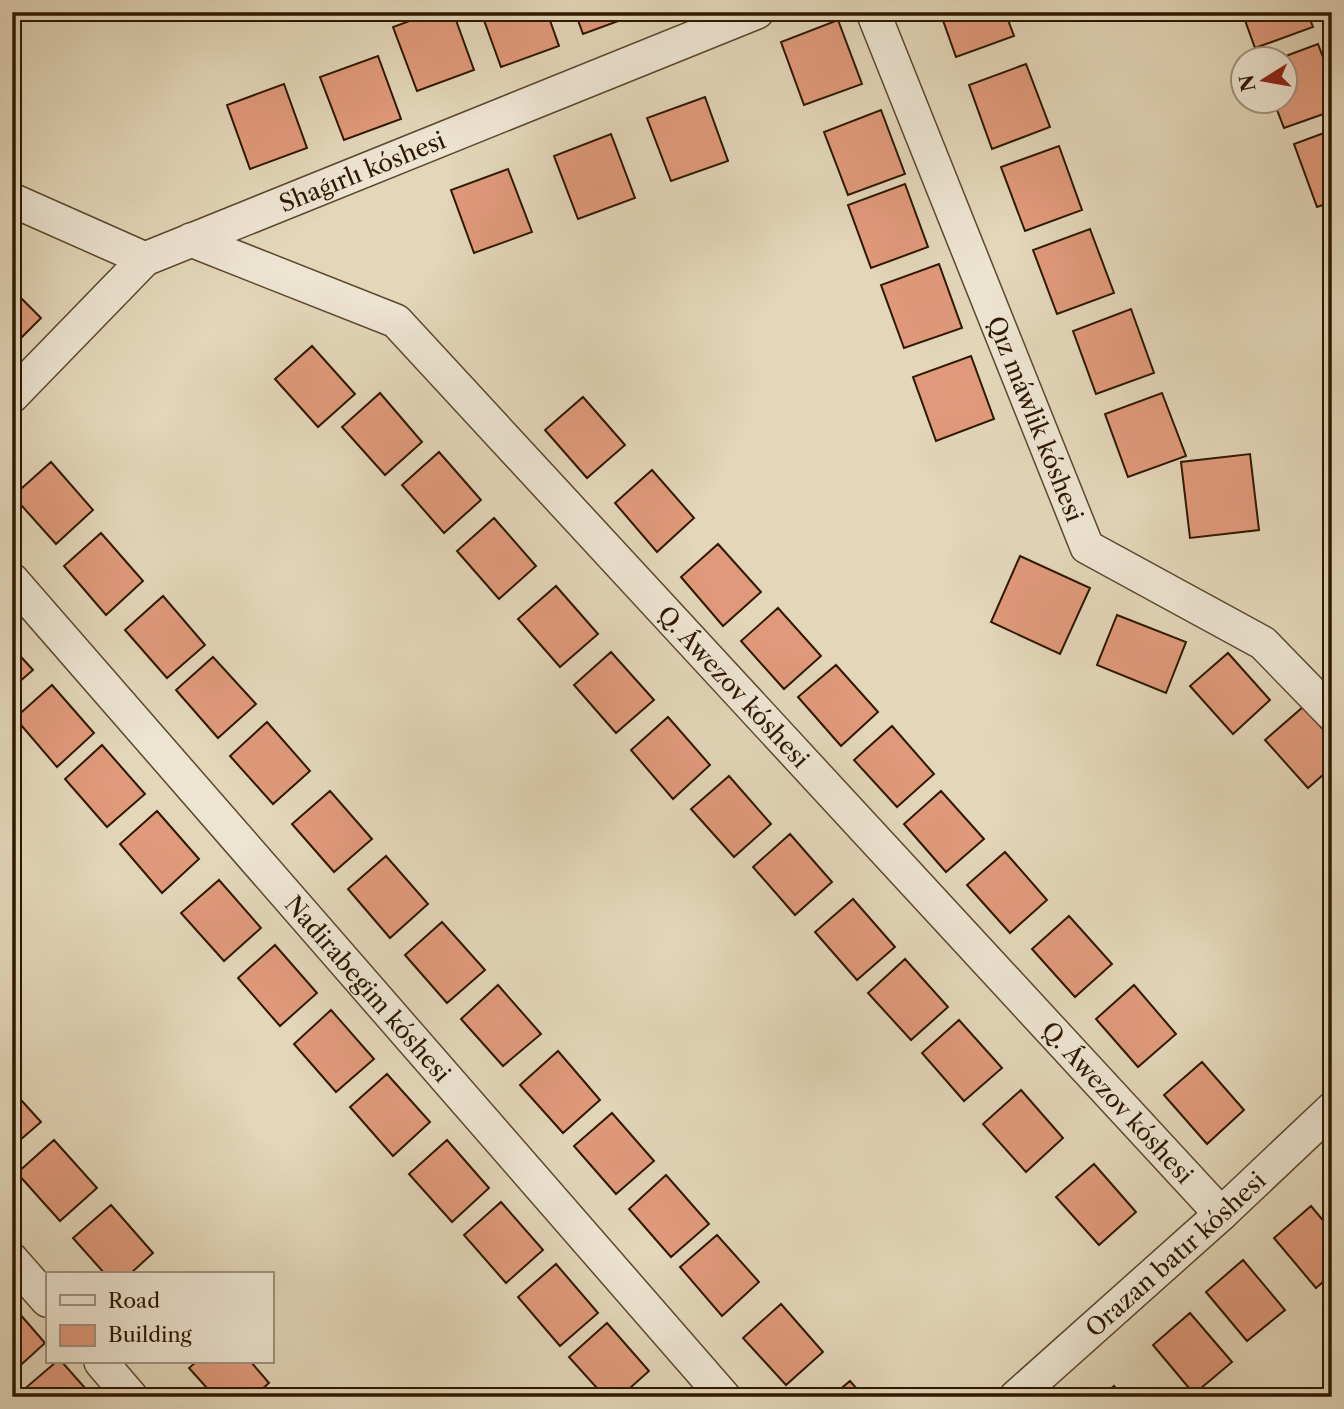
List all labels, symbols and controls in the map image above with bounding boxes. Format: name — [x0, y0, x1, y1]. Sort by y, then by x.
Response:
north arrow — [1228, 46, 1298, 116]
text: N — [1235, 73, 1261, 93]
street label: Shaǵırlı kóshesi — [275, 125, 449, 218]
street label: Qız máwlik kóshesi — [982, 312, 1090, 526]
street label: Q. Áwezov kóshesi — [652, 600, 815, 773]
street label: Nadirabegim kóshesi — [279, 890, 457, 1088]
street label: Q. Áwezov kóshesi — [1036, 1015, 1200, 1189]
street label: Orazan batır kóshesi — [1079, 1165, 1271, 1343]
legend — [46, 1272, 273, 1364]
text: Road — [108, 1288, 160, 1313]
text: Building — [108, 1322, 193, 1347]

